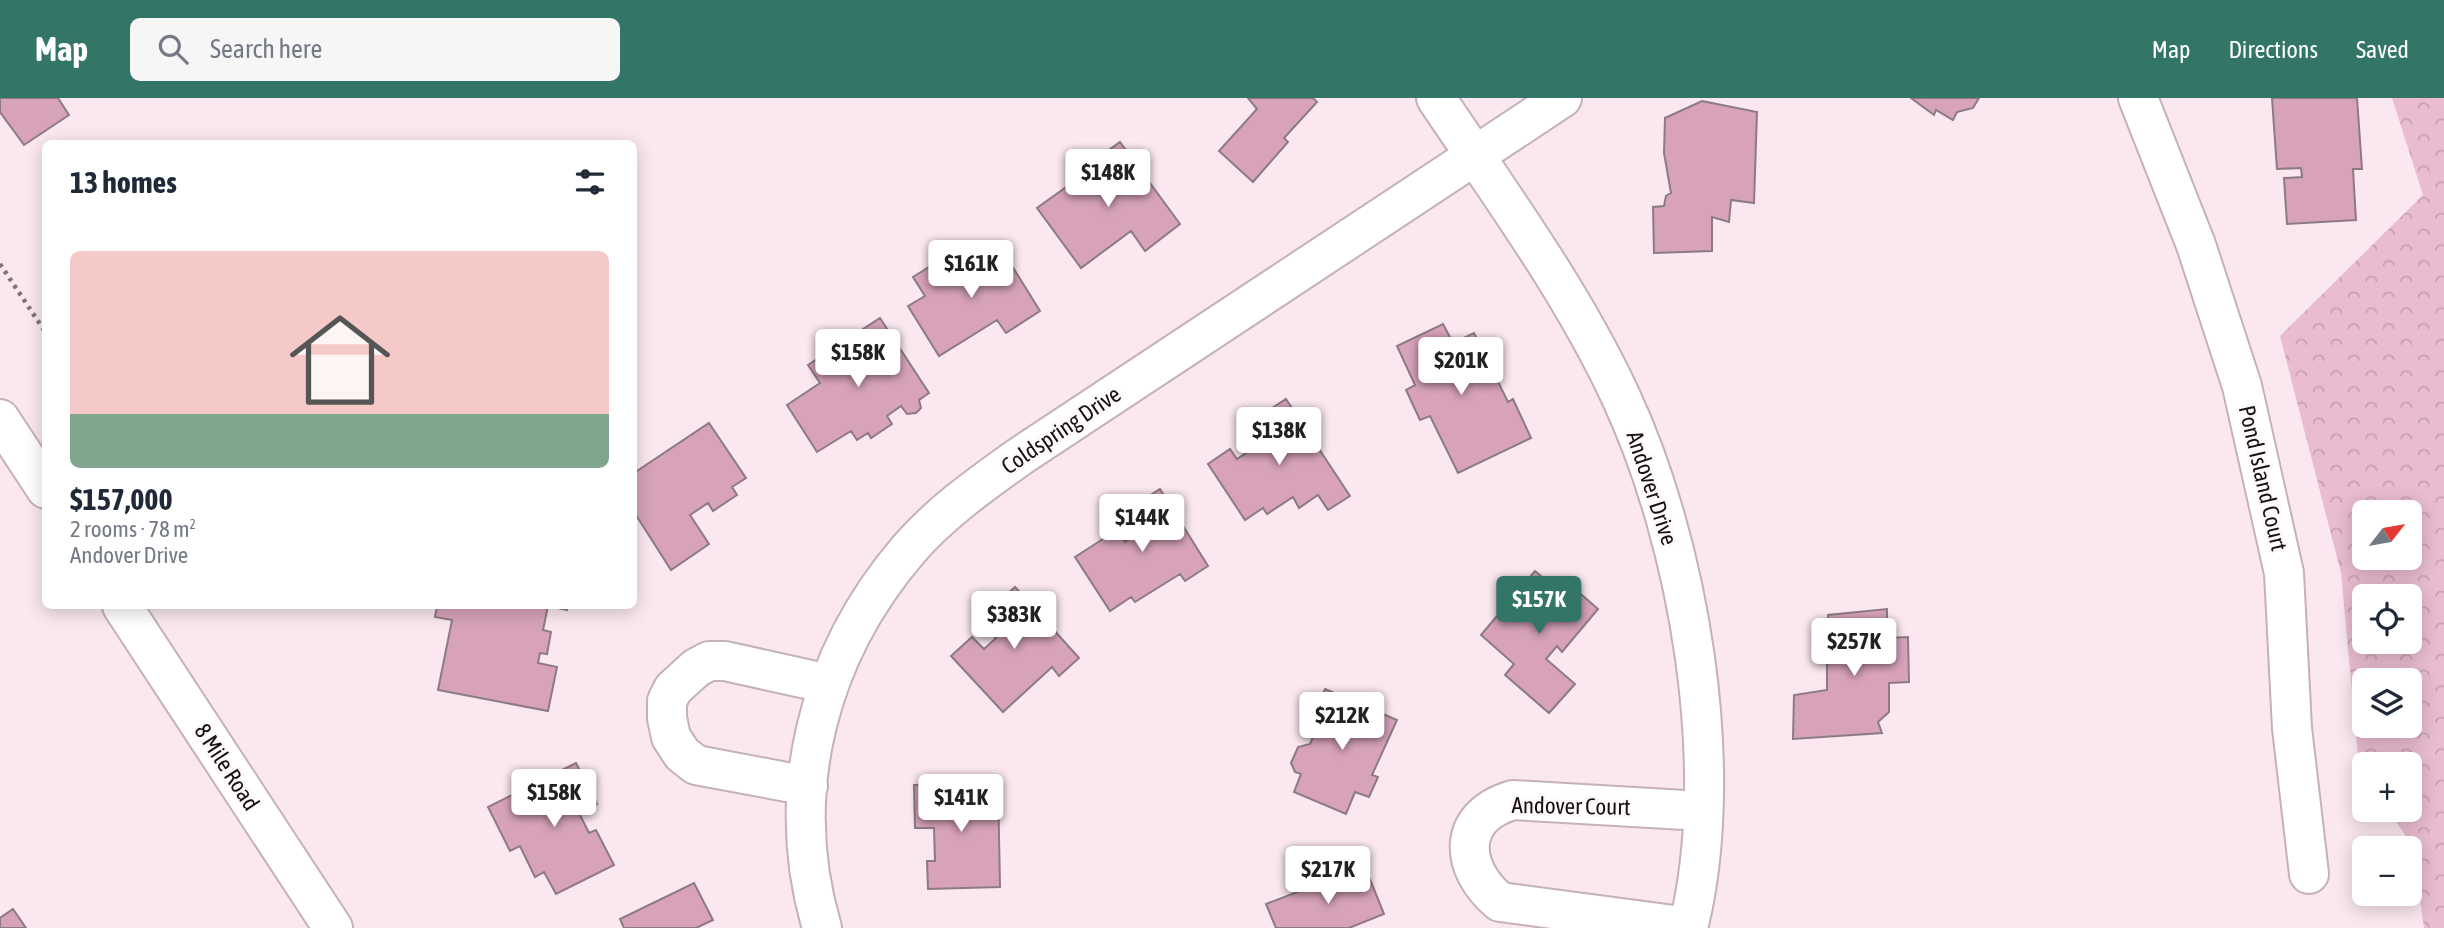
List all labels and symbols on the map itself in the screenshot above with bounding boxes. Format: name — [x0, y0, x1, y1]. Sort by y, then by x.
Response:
pin: $148K — [1059, 150, 1157, 209]
pin: $161K — [922, 240, 1020, 300]
pin: $158K — [809, 330, 907, 389]
pin: $201K — [1412, 338, 1510, 397]
street label: Coldspring Drive — [997, 381, 1125, 479]
street label: Pond Island Court — [2234, 403, 2292, 553]
pin: $138K — [1230, 408, 1328, 467]
street label: Andover Drive — [1621, 428, 1683, 548]
pin: $144K — [1093, 494, 1191, 554]
north arrow — [2352, 500, 2422, 570]
pin: $157K — [1490, 576, 1588, 636]
pin: $383K — [965, 592, 1063, 651]
pin: $257K — [1805, 618, 1903, 678]
pin: $212K — [1293, 692, 1391, 752]
street label: 8 Mile Road — [189, 719, 265, 815]
pin: $158K — [505, 770, 603, 829]
pin: $141K — [912, 774, 1010, 834]
street label: Andover Court — [1511, 792, 1631, 820]
pin: $217K — [1279, 846, 1377, 906]

